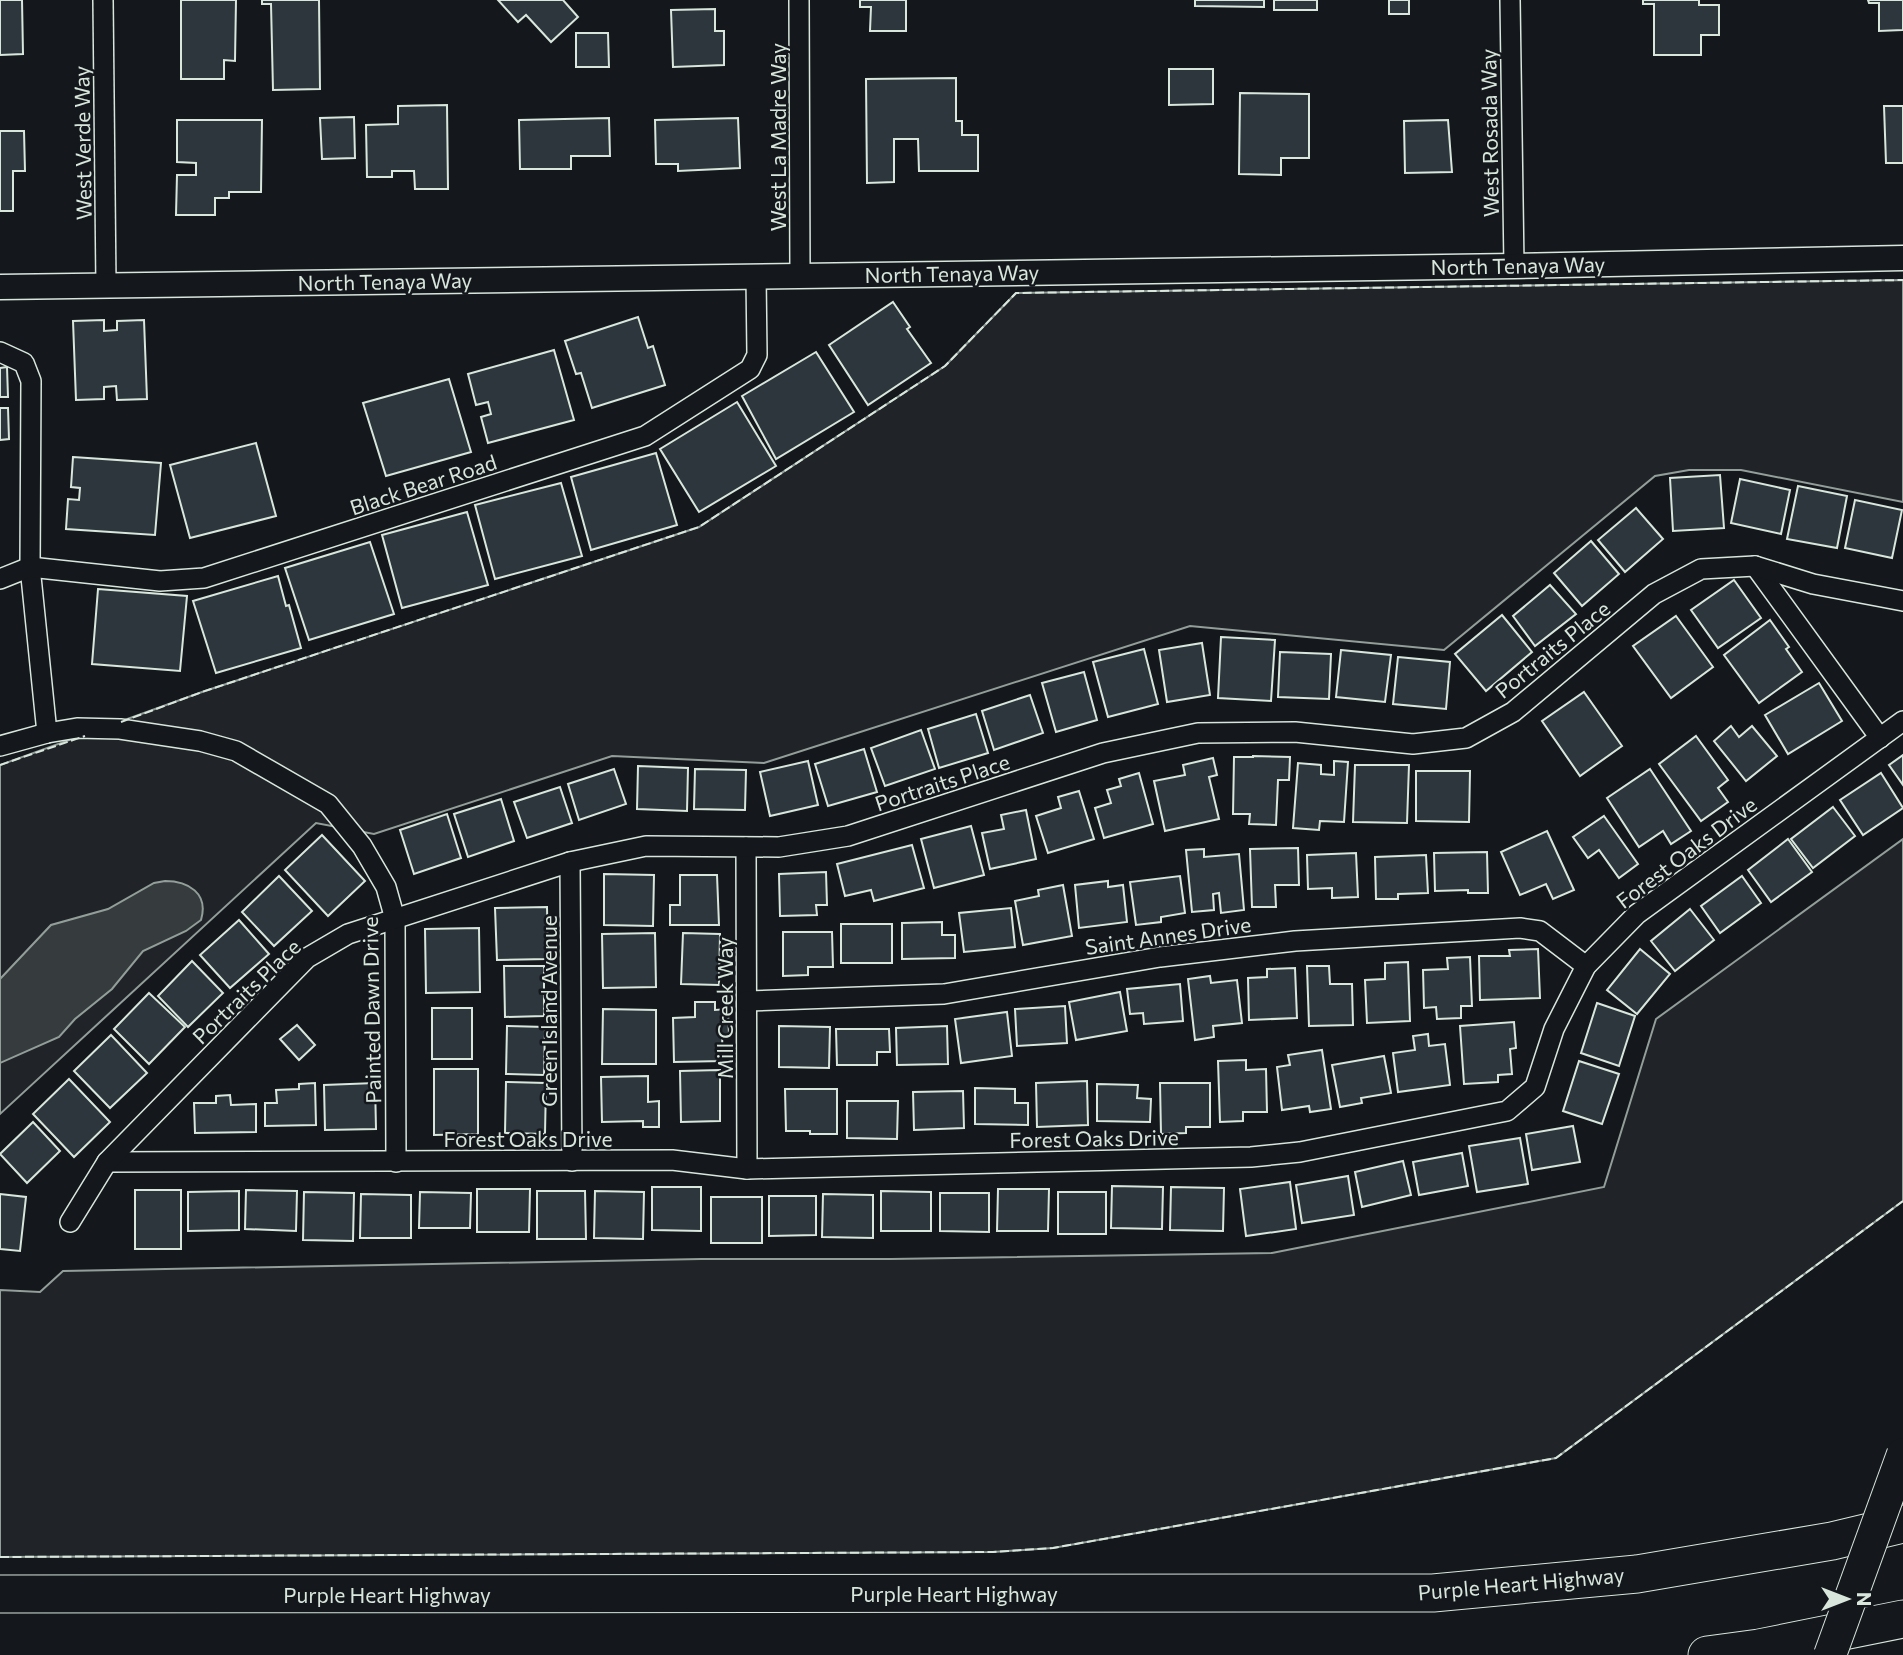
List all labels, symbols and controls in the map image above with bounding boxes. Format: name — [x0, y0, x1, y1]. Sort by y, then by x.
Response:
street label: West La Madre Way — [765, 43, 790, 231]
street label: West Rosada Way — [1475, 48, 1503, 217]
street label: West Verde Way — [68, 65, 96, 220]
street label: North Tenaya Way — [1430, 251, 1606, 279]
street label: North Tenaya Way — [864, 259, 1040, 287]
street label: North Tenaya Way — [297, 267, 473, 295]
street label: Black Bear Road — [347, 449, 499, 519]
street label: Portraits Place — [1490, 595, 1614, 703]
street label: Portraits Place — [872, 748, 1012, 816]
street label: Forest Oaks Drive — [1611, 791, 1761, 913]
street label: Saint Annes Drive — [1083, 911, 1253, 959]
street label: Green Island Avenue — [536, 915, 561, 1107]
street label: Painted Dawn Drive — [357, 916, 385, 1104]
street label: Portraits Place — [187, 933, 305, 1049]
street label: Mill Creek Way — [712, 937, 737, 1079]
street label: Forest Oaks Drive — [1009, 1124, 1179, 1152]
street label: Forest Oaks Drive — [443, 1126, 613, 1151]
street label: Purple Heart Highway — [1417, 1561, 1626, 1604]
north arrow — [1812, 1564, 1882, 1634]
street label: Purple Heart Highway — [850, 1581, 1058, 1606]
street label: Purple Heart Highway — [283, 1582, 491, 1607]
text: N — [1853, 1592, 1876, 1606]

